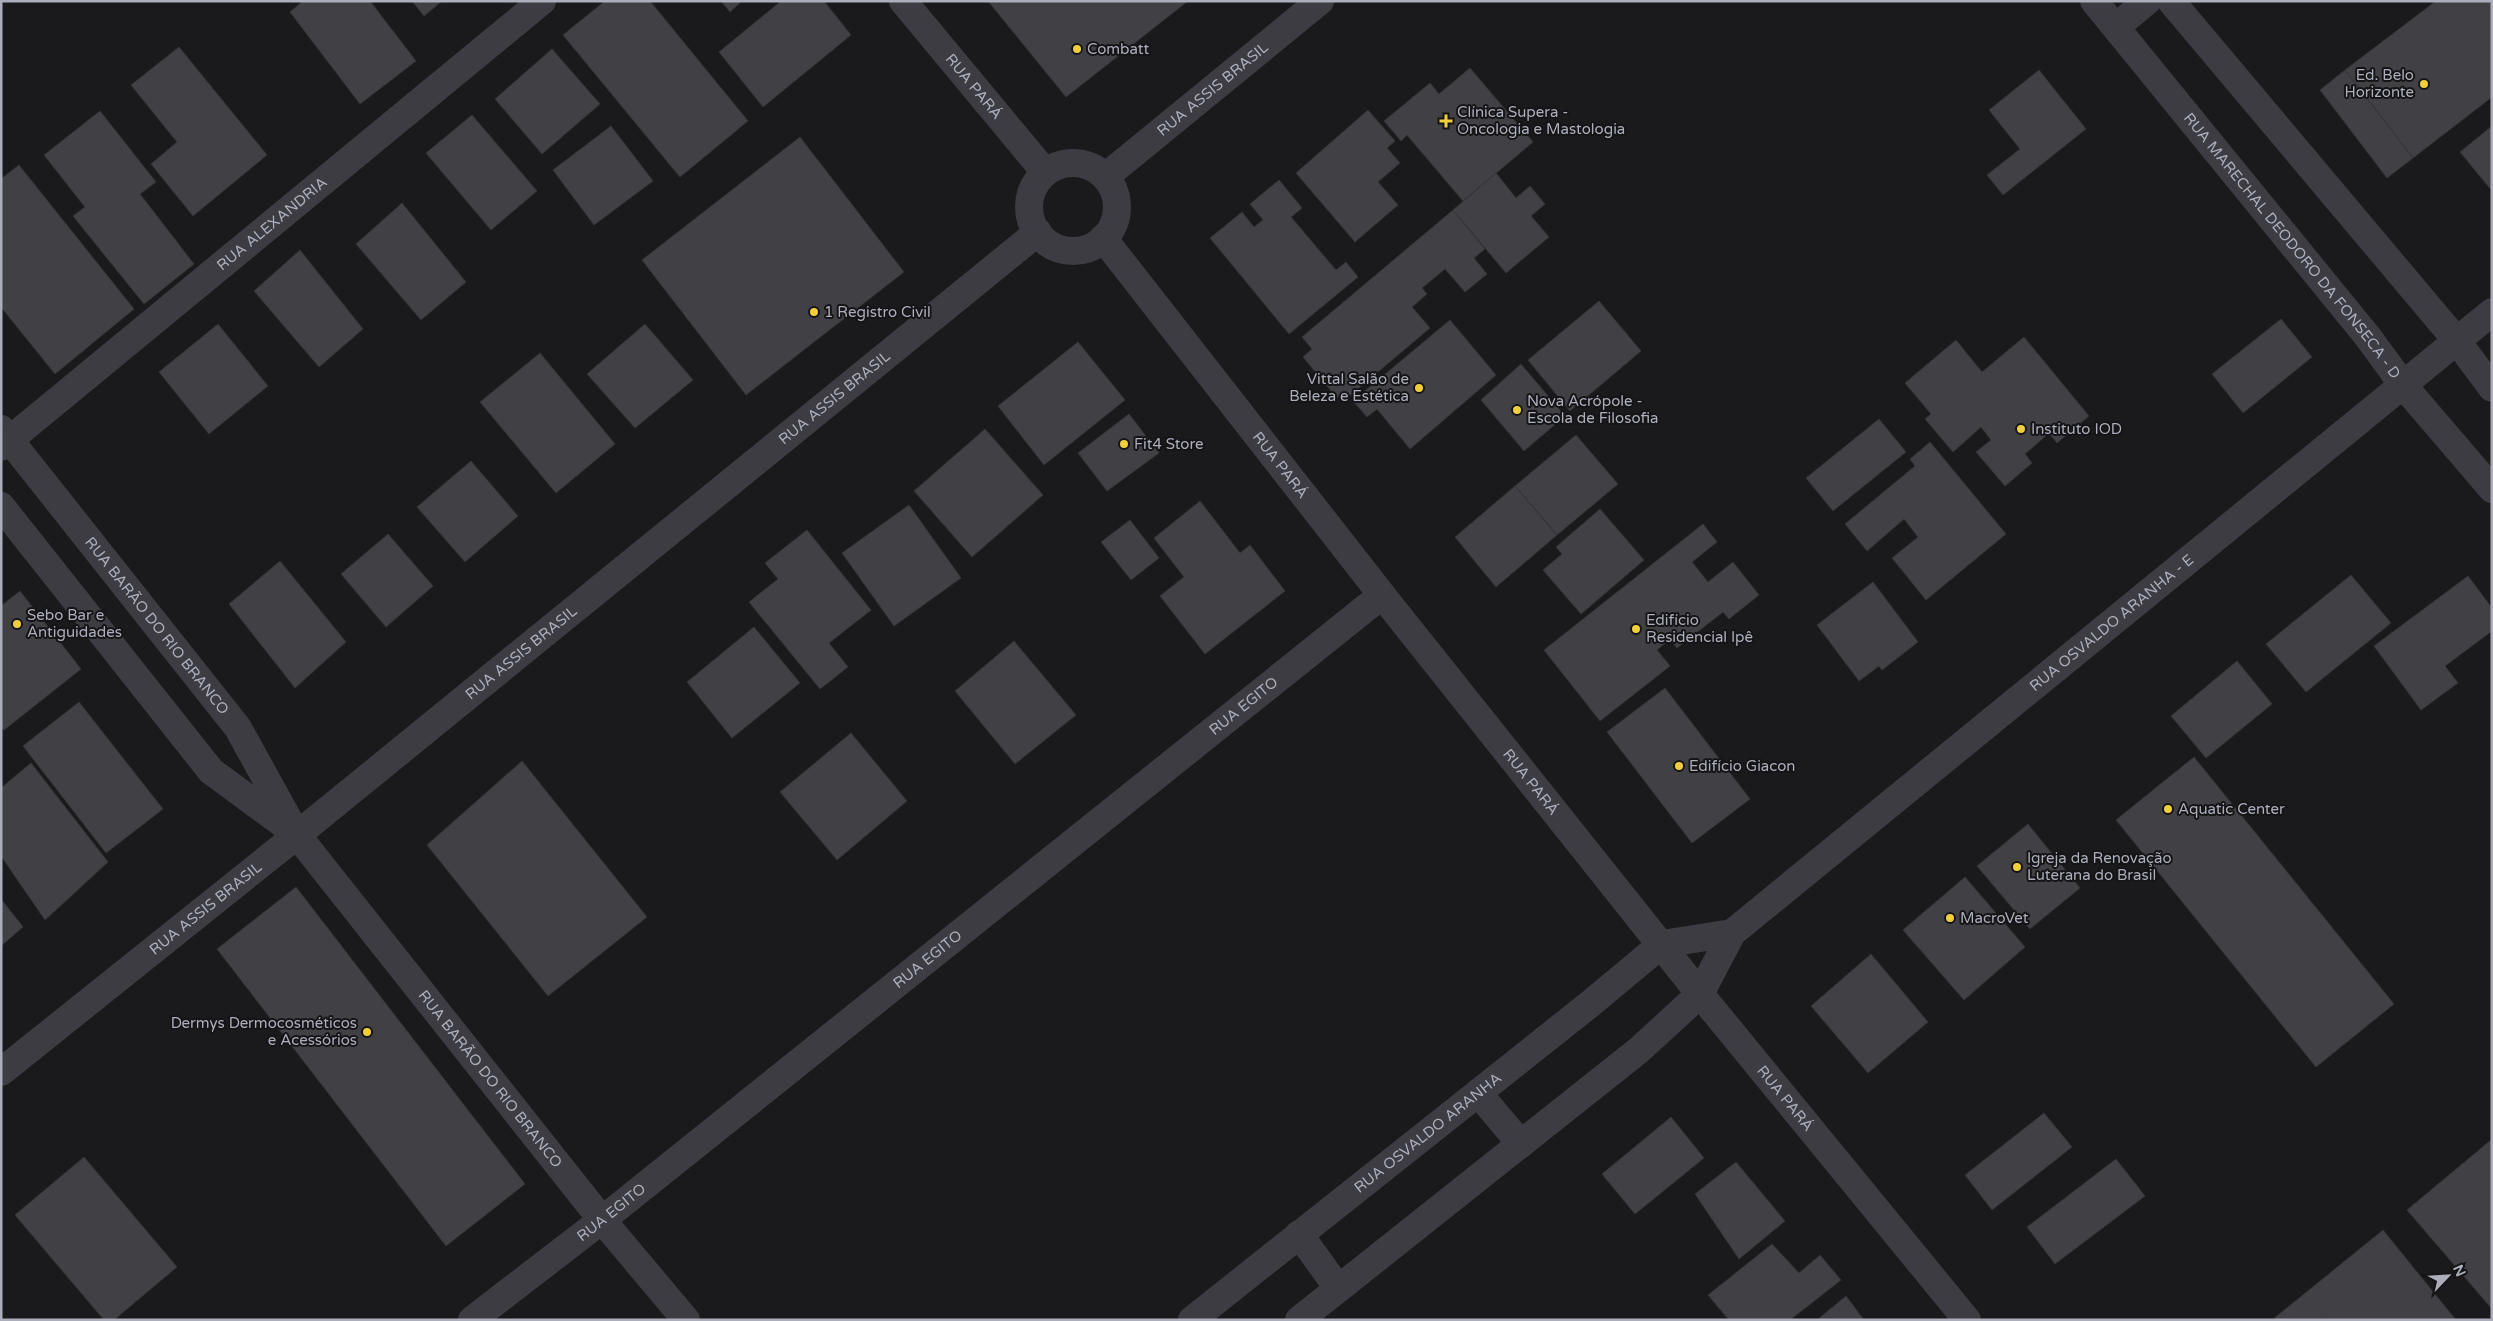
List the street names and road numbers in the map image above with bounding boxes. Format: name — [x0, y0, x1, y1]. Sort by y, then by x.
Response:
street label: RUA ASSIS BRASIL — [1153, 38, 1272, 140]
street label: RUA PARÁ — [942, 50, 1006, 123]
street label: RUA MARECHAL DEODORO DA FONSECA - D — [2180, 109, 2404, 382]
street label: RUA ALEXANDRIA — [213, 173, 331, 274]
street label: RUA ASSIS BRASIL — [775, 347, 894, 448]
street label: RUA PARÁ — [1249, 428, 1312, 502]
street label: RUA BARÃO DO RIO BRANCO — [81, 533, 233, 718]
street label: RUA OSVALDO ARANHA - E — [2026, 551, 2197, 695]
street label: RUA ASSIS BRASIL — [462, 602, 581, 703]
street label: RUA EGITO — [1205, 673, 1281, 739]
street label: RUA PARÁ — [1499, 745, 1563, 818]
street label: RUA ASSIS BRASIL — [146, 858, 265, 959]
street label: RUA EGITO — [889, 926, 965, 992]
street label: RUA BARÃO DO RIO BRANCO — [415, 987, 566, 1171]
street label: RUA PARÁ — [1753, 1062, 1817, 1135]
street label: RUA OSVALDO ARANHA — [1351, 1069, 1505, 1197]
street label: RUA EGITO — [573, 1180, 649, 1245]

